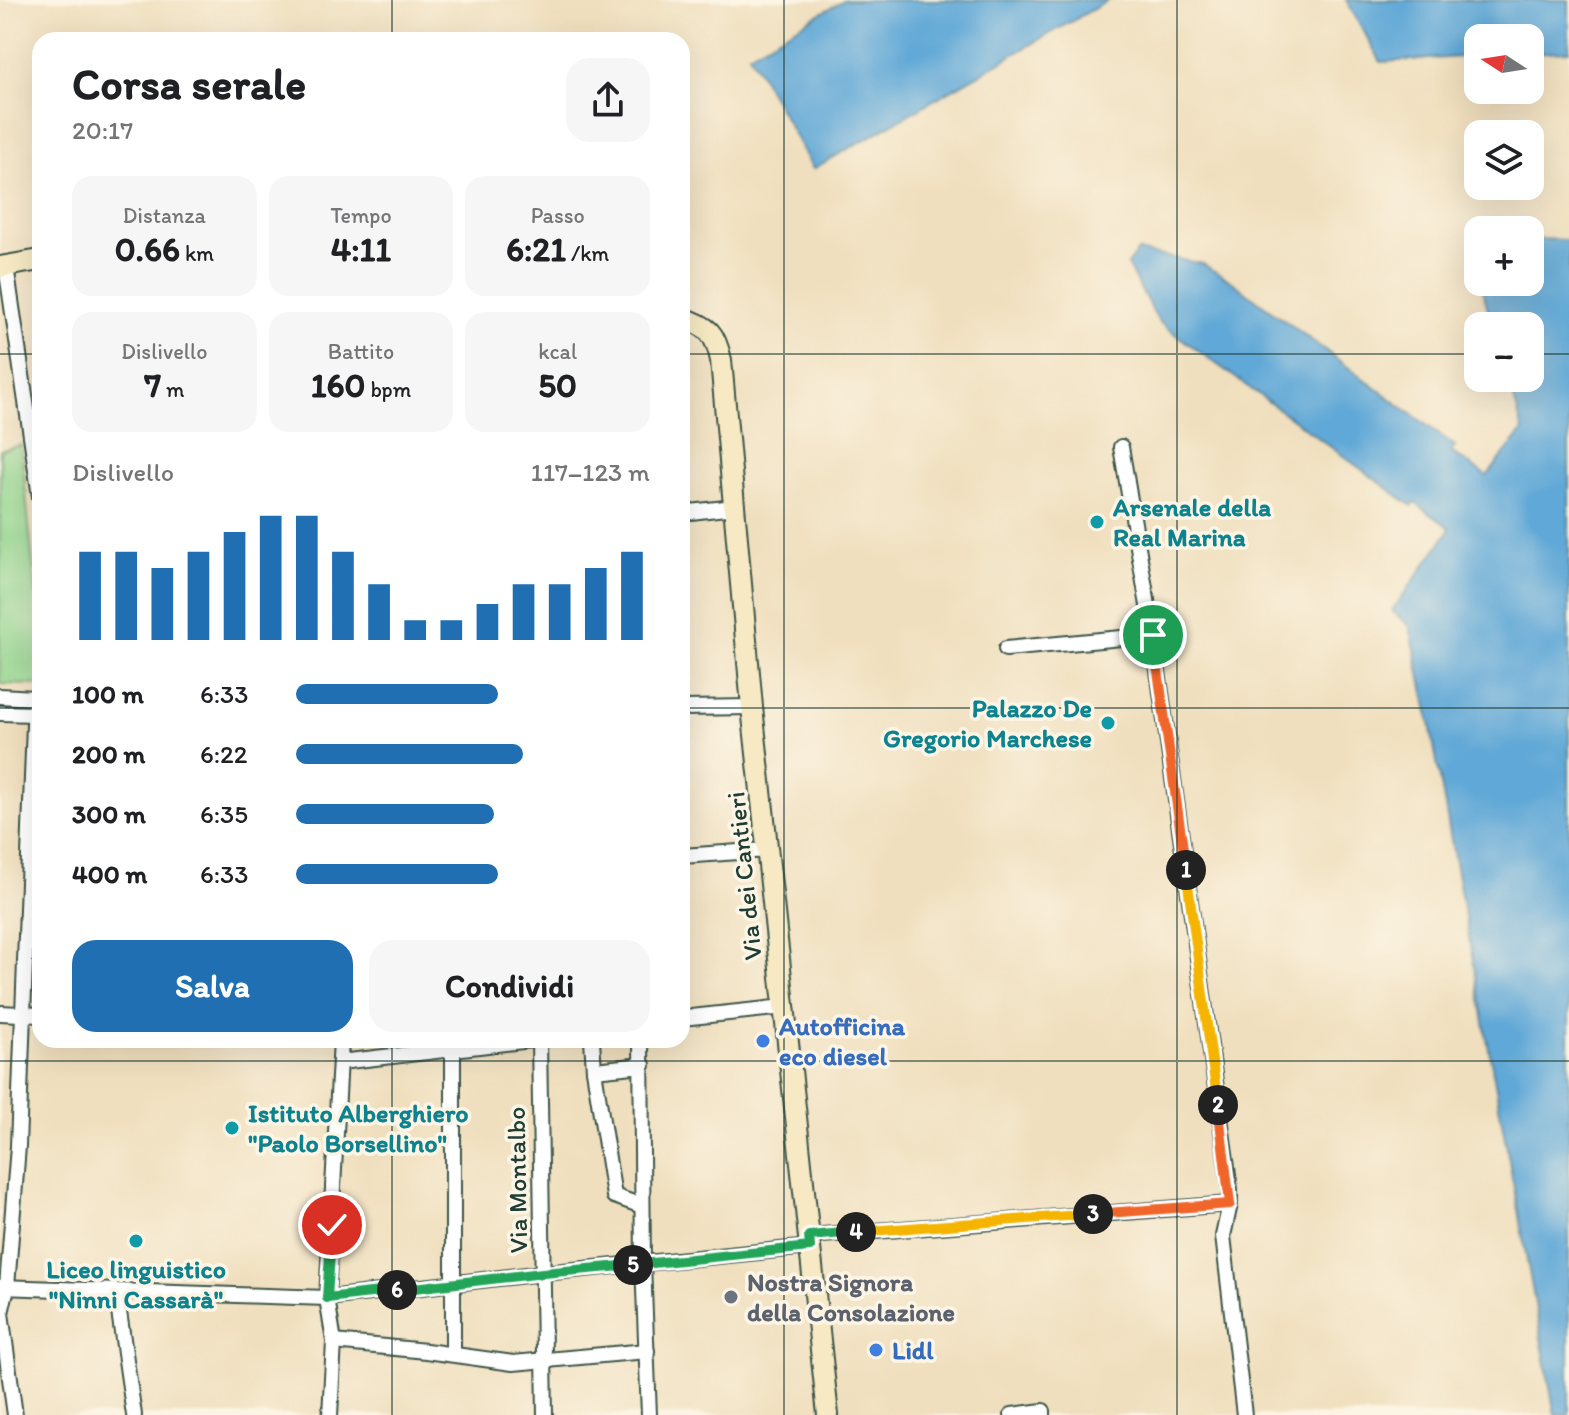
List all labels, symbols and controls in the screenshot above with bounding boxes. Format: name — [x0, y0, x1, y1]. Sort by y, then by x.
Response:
north arrow — [1464, 24, 1544, 104]
map controls — [1464, 24, 1544, 392]
text: Corsa serale — [72, 57, 306, 110]
button: share — [566, 58, 650, 142]
text: 20:17 — [72, 114, 133, 146]
button: layers — [1464, 120, 1544, 200]
text: Distanza — [123, 202, 206, 229]
text: Tempo — [330, 202, 392, 229]
text: Passo — [531, 202, 585, 229]
button: + — [1464, 216, 1544, 296]
text: 0.66 — [115, 229, 180, 270]
text: 4:11 — [331, 229, 391, 270]
text: 6:21 — [506, 229, 566, 270]
text: km — [180, 240, 214, 267]
text: /km — [566, 240, 609, 267]
button: − — [1464, 312, 1544, 392]
text: Dislivello — [121, 338, 208, 365]
text: Battito — [328, 338, 394, 365]
text: kcal — [538, 338, 577, 365]
text: 7 — [144, 365, 161, 406]
text: 160 — [311, 365, 365, 406]
text: 50 — [538, 365, 577, 406]
text: m — [161, 376, 184, 403]
text: bpm — [365, 376, 411, 403]
text: Dislivello — [72, 456, 174, 488]
text: 117–123 m — [531, 456, 650, 488]
place label: Arsenale della Real Marina — [1112, 491, 1271, 553]
marker: Arsenale della Real Marina — [1088, 513, 1106, 531]
pin — [1119, 601, 1187, 669]
icon: arrive — [1131, 613, 1175, 657]
text: 100 m — [72, 678, 144, 710]
text: 6:33 — [200, 678, 248, 710]
place label: Palazzo De Gregorio Marchese — [883, 692, 1092, 754]
marker: Palazzo De Gregorio Marchese — [1099, 714, 1117, 732]
text: 200 m — [72, 738, 145, 770]
text: 6:22 — [200, 738, 247, 770]
street label: Via dei Cantieri — [719, 790, 769, 962]
text: 300 m — [72, 798, 146, 830]
text: 6:35 — [200, 798, 248, 830]
pin: 1 — [1166, 850, 1206, 890]
text: 1 — [1181, 856, 1191, 883]
text: 400 m — [72, 858, 147, 890]
text: 6:33 — [200, 858, 248, 890]
button: Salva — [72, 940, 353, 1032]
button: Condividi — [369, 940, 650, 1032]
place label: Autofficina eco diesel — [778, 1010, 906, 1072]
marker: Autofficina eco diesel — [754, 1032, 772, 1050]
pin: 2 — [1198, 1085, 1238, 1125]
text: 2 — [1212, 1091, 1224, 1118]
place label: Istituto Alberghiero "Paolo Borsellino" — [248, 1097, 469, 1159]
street label: Via Montalbo — [500, 1106, 534, 1254]
marker: Istituto Alberghiero "Paolo Borsellino" — [223, 1119, 241, 1137]
pin — [298, 1191, 366, 1259]
pin: 3 — [1073, 1194, 1113, 1234]
text: 3 — [1087, 1200, 1099, 1227]
icon: check — [310, 1203, 354, 1247]
pin: 4 — [836, 1212, 876, 1252]
text: 4 — [849, 1218, 863, 1245]
marker: Liceo linguistico "Ninni Cassarà" — [127, 1232, 145, 1250]
pin: 5 — [613, 1245, 653, 1285]
text: 5 — [627, 1251, 639, 1278]
place label: Liceo linguistico "Ninni Cassarà" — [46, 1253, 226, 1315]
place label: Nostra Signora della Consolazione — [747, 1266, 955, 1328]
pin: 6 — [377, 1270, 417, 1310]
text: 6 — [391, 1276, 403, 1303]
marker: Nostra Signora della Consolazione — [722, 1288, 740, 1306]
place label: Lidl — [892, 1334, 934, 1366]
marker: Lidl — [867, 1341, 885, 1359]

